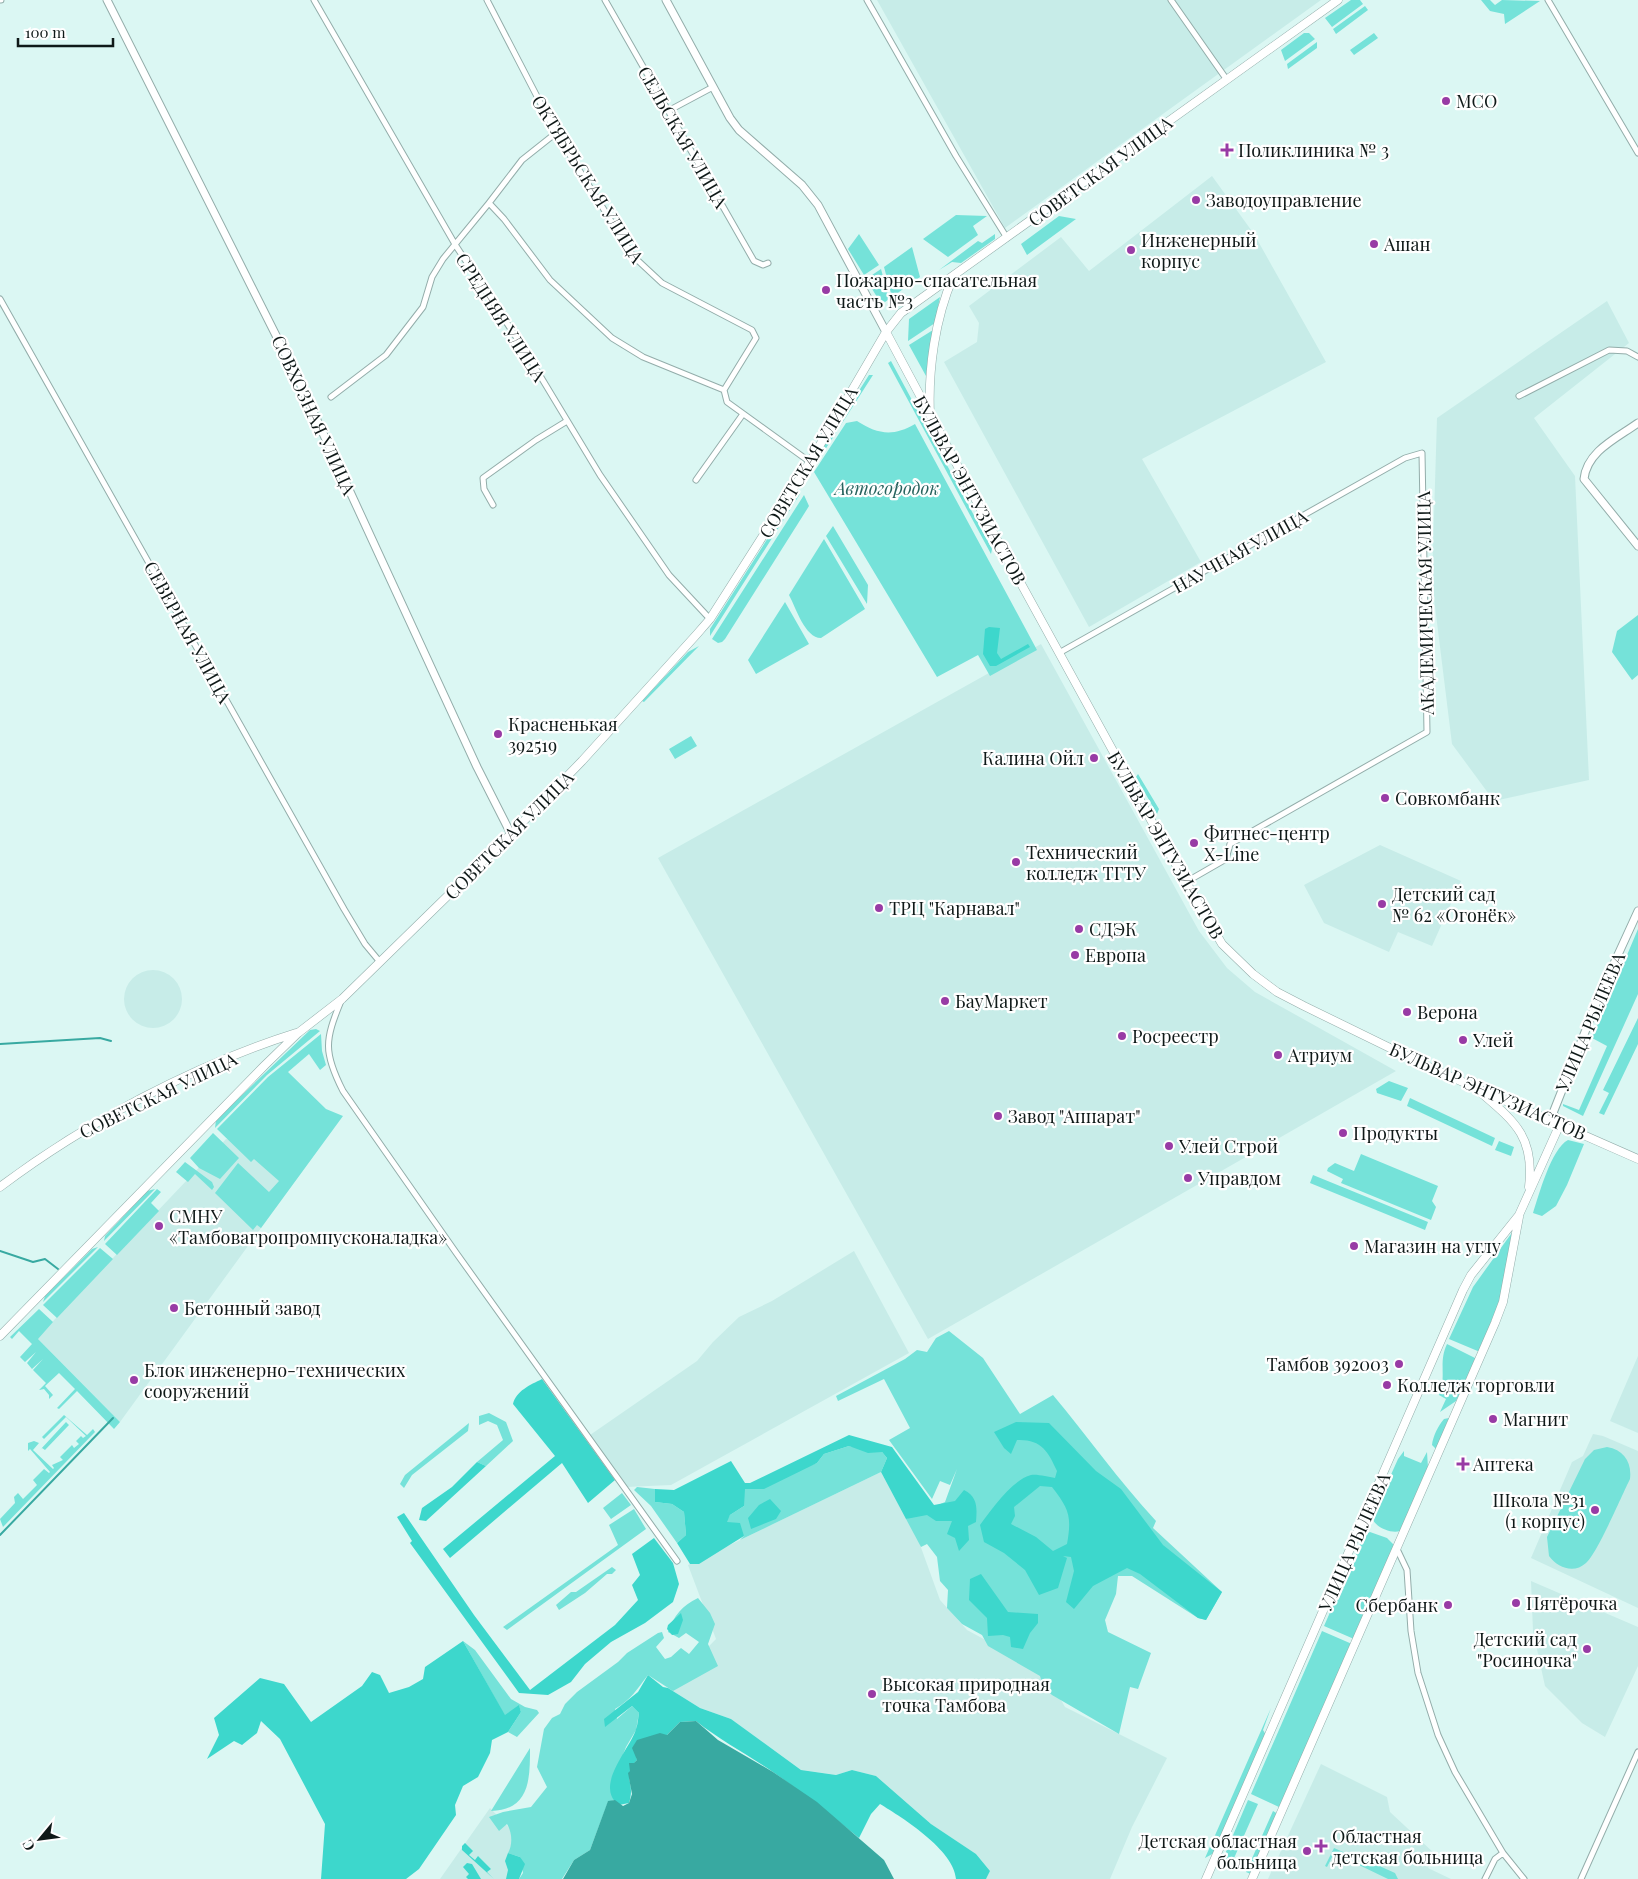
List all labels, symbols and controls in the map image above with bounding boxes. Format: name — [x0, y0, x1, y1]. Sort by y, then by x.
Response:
scale bar — [18, 15, 112, 47]
text: 100 m — [25, 22, 66, 42]
street label: СЕЛЬСКАЯ УЛИЦА — [633, 62, 734, 213]
place label: МСО — [1456, 89, 1497, 113]
street label: ОКТЯБРЬСКАЯ УЛИЦА — [526, 90, 650, 268]
marker: МСО — [1440, 95, 1452, 107]
street label: СОВЕТСКАЯ УЛИЦА — [1023, 110, 1177, 232]
place label: Поликлиника № 3 — [1238, 138, 1389, 162]
marker: Поликлиника № 3 — [1220, 143, 1234, 157]
place label: Заводоуправление — [1206, 188, 1362, 212]
marker: Заводоуправление — [1190, 194, 1202, 206]
place label: Инженерный корпус — [1141, 228, 1256, 273]
place label: Ашан — [1383, 232, 1431, 256]
marker: Ашан — [1368, 238, 1380, 250]
marker: Инженерный корпус — [1125, 244, 1137, 256]
street label: СРЕДНЯЯ УЛИЦА — [450, 248, 552, 386]
place label: Пожарно-спасательная часть №3 — [836, 268, 1037, 313]
marker: Пожарно-спасательная часть №3 — [820, 284, 832, 296]
street label: СОВХОЗНАЯ УЛИЦА — [266, 331, 362, 499]
street label: СОВЕТСКАЯ УЛИЦА — [753, 381, 863, 542]
street label: БУЛЬВАР ЭНТУЗИАСТОВ — [908, 391, 1032, 589]
park label: Автогородок — [833, 476, 939, 500]
street label: АКАДЕМИЧЕСКАЯ УЛИЦА — [1411, 490, 1439, 716]
street label: НАУЧНАЯ УЛИЦА — [1168, 504, 1312, 598]
street label: СЕВЕРНАЯ УЛИЦА — [139, 557, 237, 708]
place label: Красненькая 392519 — [508, 712, 618, 757]
marker: Красненькая 392519 — [492, 728, 504, 740]
place label: Калина Ойл — [982, 746, 1084, 770]
street label: БУЛЬВАР ЭНТУЗИАСТОВ — [1102, 747, 1230, 943]
marker: Калина Ойл — [1088, 752, 1100, 764]
street label: СОВЕТСКАЯ УЛИЦА — [439, 765, 579, 905]
place label: Совкомбанк — [1395, 786, 1500, 810]
marker: Совкомбанк — [1379, 792, 1391, 804]
place label: Фитнес-центр X-Line — [1204, 821, 1330, 866]
marker: Фитнес-центр X-Line — [1188, 837, 1200, 849]
place label: Технический колледж ТГТУ — [1026, 840, 1146, 885]
marker: Технический колледж ТГТУ — [1010, 856, 1022, 868]
place label: Детский сад № 62 «Огонёк» — [1392, 882, 1516, 927]
place label: ТРЦ "Карнавал" — [889, 896, 1020, 920]
marker: Детский сад № 62 «Огонёк» — [1376, 898, 1388, 910]
marker: ТРЦ "Карнавал" — [873, 902, 885, 914]
place label: СДЭК — [1089, 917, 1137, 941]
marker: СДЭК — [1073, 923, 1085, 935]
place label: Европа — [1085, 943, 1146, 967]
street label: УЛИЦА РЫЛЕЕВА — [1549, 948, 1631, 1096]
marker: Европа — [1069, 949, 1081, 961]
place label: БауМаркет — [955, 989, 1048, 1013]
marker: БауМаркет — [939, 995, 951, 1007]
place label: Верона — [1417, 1000, 1478, 1024]
marker: Верона — [1401, 1006, 1413, 1018]
place label: Росреестр — [1132, 1024, 1219, 1048]
place label: Улей — [1472, 1028, 1514, 1052]
marker: Росреестр — [1116, 1030, 1128, 1042]
marker: Улей — [1457, 1034, 1469, 1046]
street label: БУЛЬВАР ЭНТУЗИАСТОВ — [1386, 1037, 1590, 1145]
place label: Атриум — [1287, 1043, 1353, 1067]
street label: СОВЕТСКАЯ УЛИЦА — [75, 1046, 242, 1144]
marker: Атриум — [1272, 1049, 1284, 1061]
place label: Завод "Аппарат" — [1008, 1104, 1141, 1128]
marker: Завод "Аппарат" — [992, 1110, 1004, 1122]
place label: Продукты — [1353, 1121, 1438, 1145]
marker: Продукты — [1337, 1127, 1349, 1139]
place label: Улей Строй — [1178, 1134, 1278, 1158]
marker: Улей Строй — [1163, 1140, 1175, 1152]
place label: Управдом — [1197, 1166, 1281, 1190]
marker: Управдом — [1182, 1172, 1194, 1184]
place label: СМНУ «Тамбовагропромпусконаладка» — [169, 1204, 447, 1249]
marker: СМНУ «Тамбовагропромпусконаладка» — [153, 1220, 165, 1232]
place label: Магазин на углу — [1364, 1234, 1501, 1258]
marker: Магазин на углу — [1348, 1240, 1360, 1252]
place label: Бетонный завод — [184, 1296, 321, 1320]
marker: Бетонный завод — [168, 1302, 180, 1314]
place label: Тамбов 392003 — [1267, 1352, 1389, 1376]
place label: Блок инженерно-технических сооружений — [144, 1358, 406, 1403]
marker: Тамбов 392003 — [1393, 1358, 1405, 1370]
place label: Колледж торговли — [1397, 1373, 1555, 1397]
marker: Блок инженерно-технических сооружений — [128, 1374, 140, 1386]
marker: Колледж торговли — [1381, 1379, 1393, 1391]
place label: Магнит — [1503, 1407, 1568, 1431]
marker: Магнит — [1487, 1413, 1499, 1425]
place label: Аптека — [1472, 1452, 1534, 1476]
marker: Аптека — [1457, 1458, 1469, 1470]
street label: УЛИЦА РЫЛЕЕВА — [1312, 1468, 1396, 1616]
place label: Школа №31 (1 корпус) — [1492, 1488, 1585, 1533]
marker: Школа №31 (1 корпус) — [1589, 1504, 1601, 1516]
place label: Пятёрочка — [1526, 1591, 1617, 1615]
place label: Сбербанк — [1356, 1593, 1438, 1617]
marker: Пятёрочка — [1510, 1597, 1522, 1609]
marker: Сбербанк — [1442, 1599, 1454, 1611]
place label: Детский сад "Росиночка" — [1474, 1627, 1578, 1672]
marker: Детский сад "Росиночка" — [1581, 1643, 1593, 1655]
place label: Высокая природная точка Тамбова — [882, 1672, 1050, 1717]
marker: Высокая природная точка Тамбова — [866, 1688, 878, 1700]
north arrow — [15, 1814, 65, 1864]
place label: Областная детская больница — [1332, 1824, 1483, 1869]
place label: Детская областная больница — [1139, 1829, 1297, 1874]
text: С — [17, 1837, 39, 1854]
marker: Областная детская больница — [1314, 1839, 1328, 1853]
marker: Детская областная больница — [1301, 1845, 1313, 1857]

